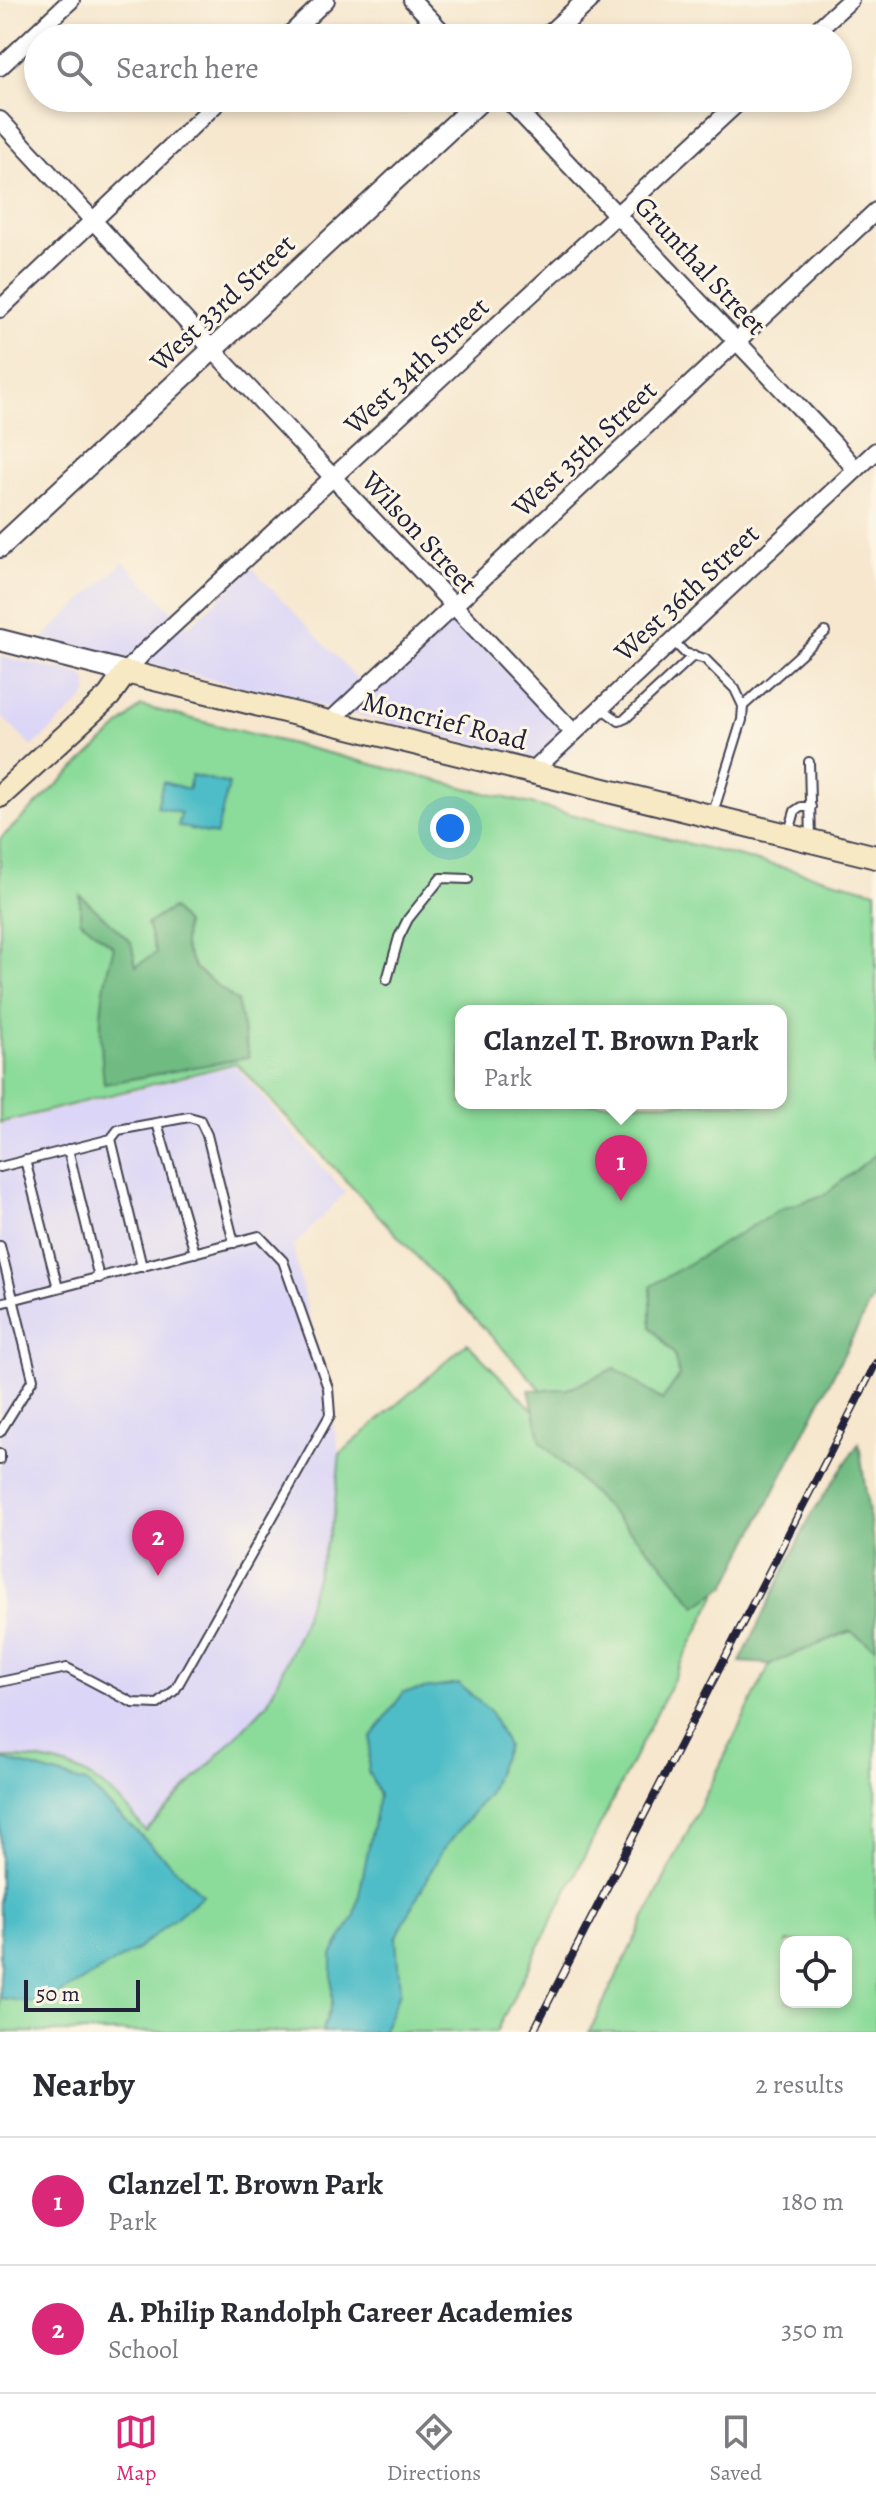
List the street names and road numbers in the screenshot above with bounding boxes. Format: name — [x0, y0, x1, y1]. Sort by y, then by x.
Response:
street label: Grunthal Street — [626, 188, 775, 344]
street label: West 33rd Street — [141, 225, 304, 381]
street label: West 34th Street — [335, 289, 497, 444]
street label: West 35th Street — [503, 372, 665, 526]
street label: Wilson Street — [352, 462, 486, 602]
street label: West 36th Street — [605, 515, 768, 671]
street label: Moncrief Road — [358, 682, 532, 760]

